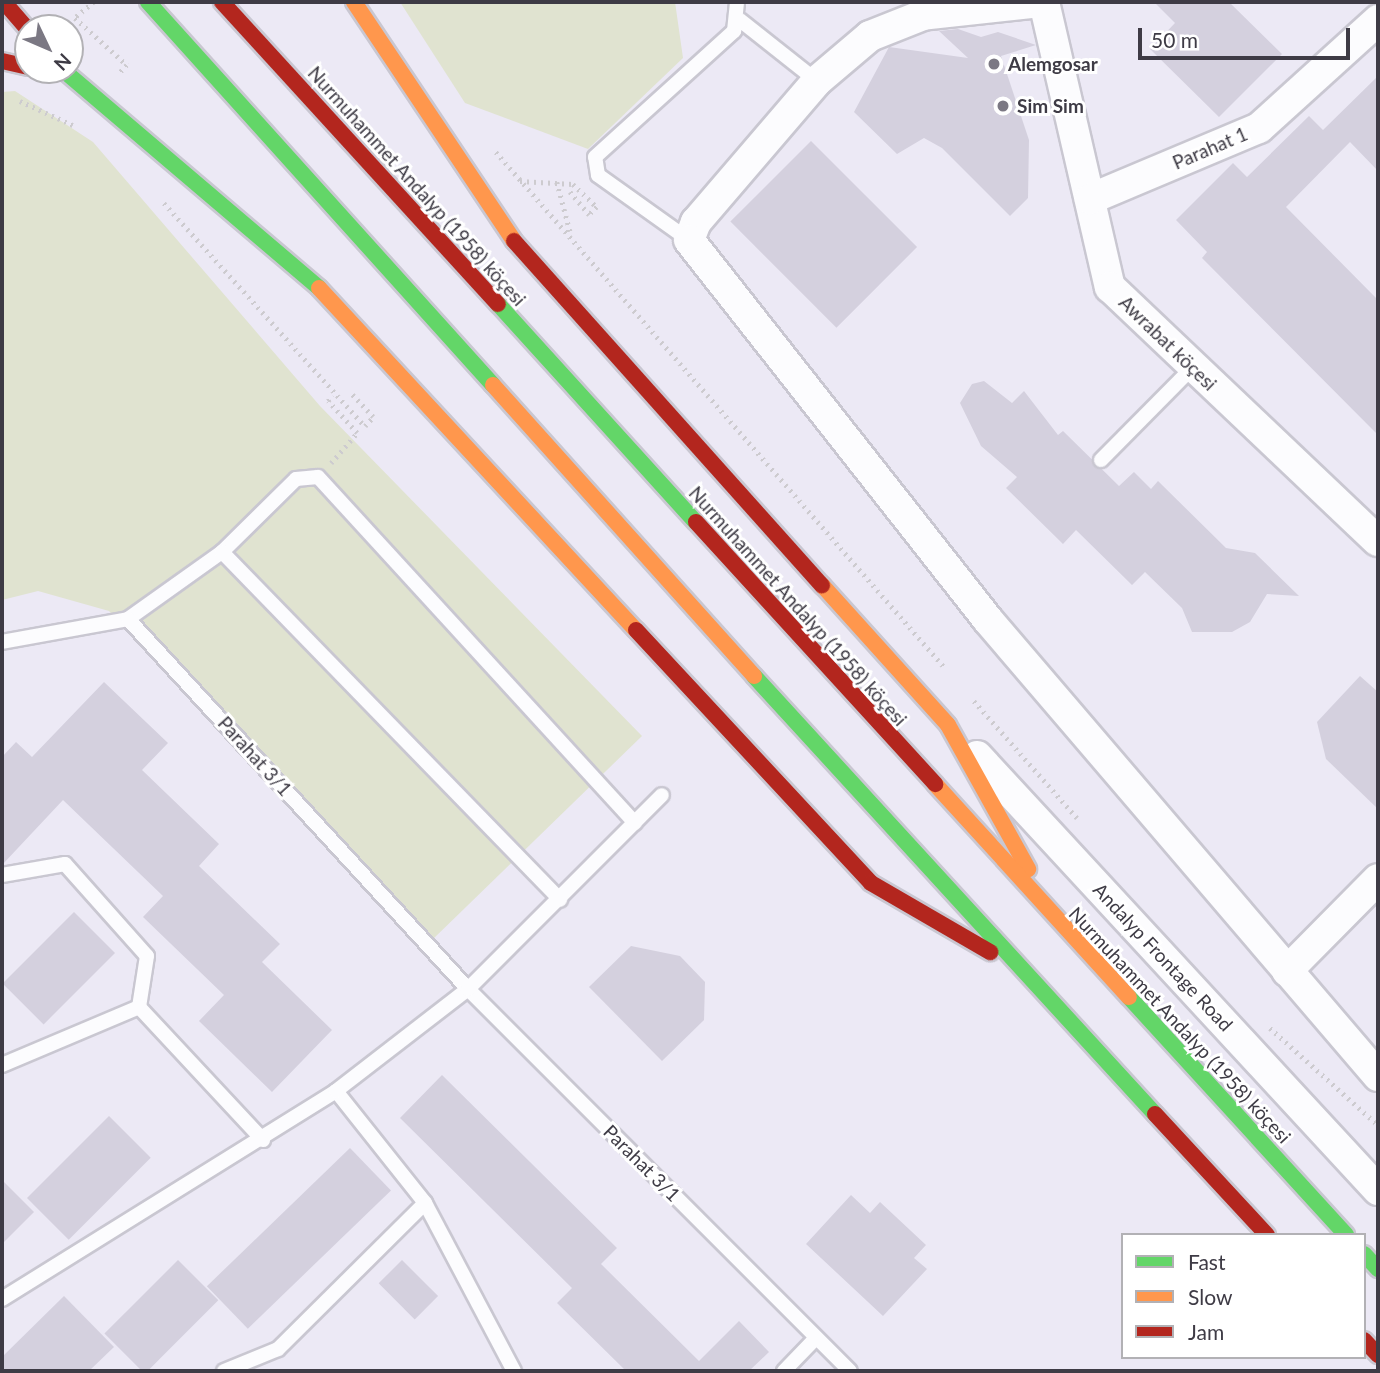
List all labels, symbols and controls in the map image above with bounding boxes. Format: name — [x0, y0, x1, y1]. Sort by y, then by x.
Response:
north arrow — [14, 14, 84, 84]
scale bar — [1142, 14, 1354, 58]
text: 50 m — [1151, 27, 1198, 52]
text: N — [50, 49, 76, 76]
place label: Alemgosar — [1008, 53, 1098, 75]
marker: Alemgosar — [986, 56, 1002, 72]
street label: Nurmuhammet Andalyp (1958) köçesi — [303, 61, 531, 311]
place label: Sim Sim — [1017, 95, 1084, 117]
marker: Sim Sim — [995, 98, 1011, 114]
street label: Parahat 1 — [1169, 122, 1251, 174]
street label: Awrabat köçesi — [1115, 291, 1221, 395]
street label: Nurmuhammet Andalyp (1958) köçesi — [684, 481, 912, 731]
street label: Parahat 3/1 — [213, 712, 297, 800]
street label: Andalyp Frontage Road — [1089, 878, 1237, 1036]
street label: Nurmuhammet Andalyp (1958) köçesi — [1064, 902, 1296, 1148]
street label: Parahat 3/1 — [599, 1120, 685, 1206]
legend — [1121, 1233, 1366, 1359]
text: Fast — [1188, 1249, 1225, 1274]
text: Slow — [1188, 1284, 1232, 1309]
text: Jam — [1188, 1319, 1224, 1344]

